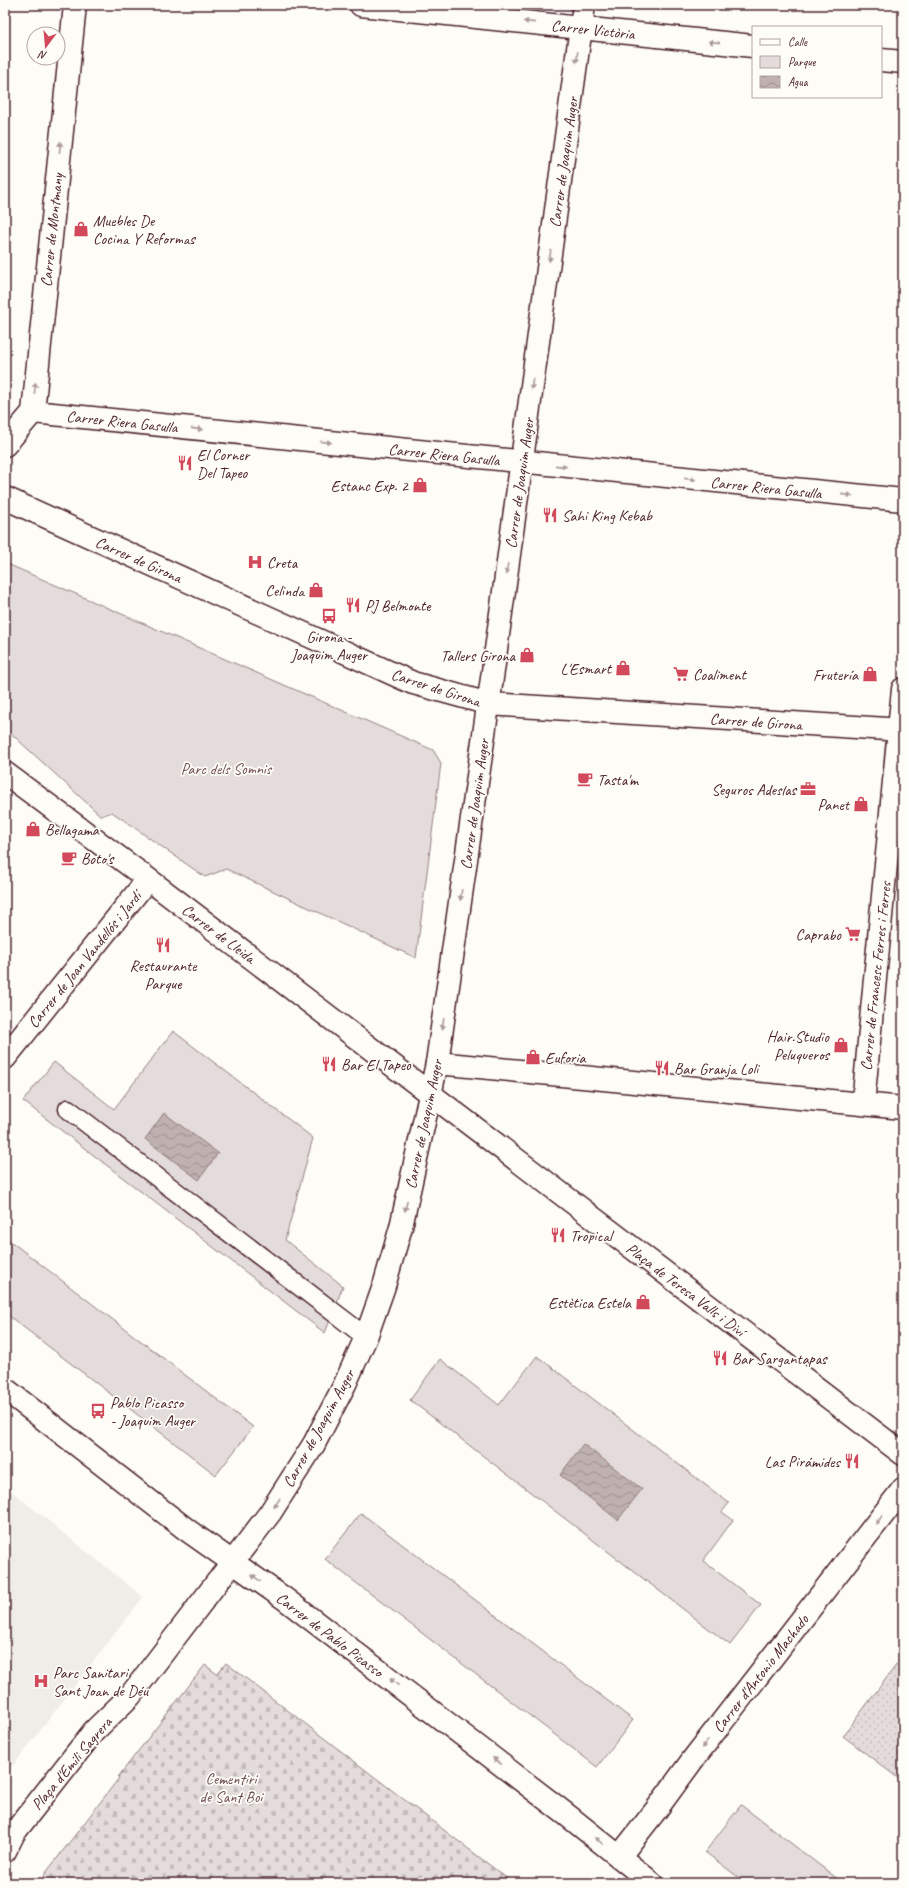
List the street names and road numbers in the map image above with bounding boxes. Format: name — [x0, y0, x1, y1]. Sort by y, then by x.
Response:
street label: Carrer Victòria — [550, 16, 637, 44]
street label: Carrer de Joaquim Auger — [545, 94, 583, 229]
street label: Carrer de Montmany — [36, 171, 68, 288]
street label: Carrer Riera Gasulla — [65, 406, 180, 438]
street label: Carrer de Joaquim Auger — [501, 415, 539, 550]
street label: Carrer Riera Gasulla — [387, 439, 502, 471]
street label: Carrer Riera Gasulla — [709, 472, 824, 504]
street label: Carrer de Girona — [92, 532, 186, 588]
street label: Carrer de Girona — [389, 664, 484, 712]
street label: Carrer de Girona — [709, 709, 804, 735]
street label: Carrer de Joaquim Auger — [456, 736, 494, 871]
street label: Carrer de Francesc Ferres i Ferres — [856, 879, 896, 1071]
street label: Carrer de Joan Vandellós i Jardí — [23, 885, 148, 1032]
street label: Carrer de Lleida — [178, 900, 260, 969]
street label: Carrer de Joaquim Auger — [401, 1057, 448, 1191]
street label: Plaça de Teresa Valls i Diví — [622, 1239, 751, 1343]
street label: Carrer de Joaquim Auger — [278, 1365, 360, 1491]
street label: Carrer de Pablo Picasso — [272, 1588, 389, 1683]
street label: Carrer d'Antonio Machado — [708, 1609, 814, 1737]
street label: Plaça d'Emili Sagrera — [27, 1712, 117, 1814]

